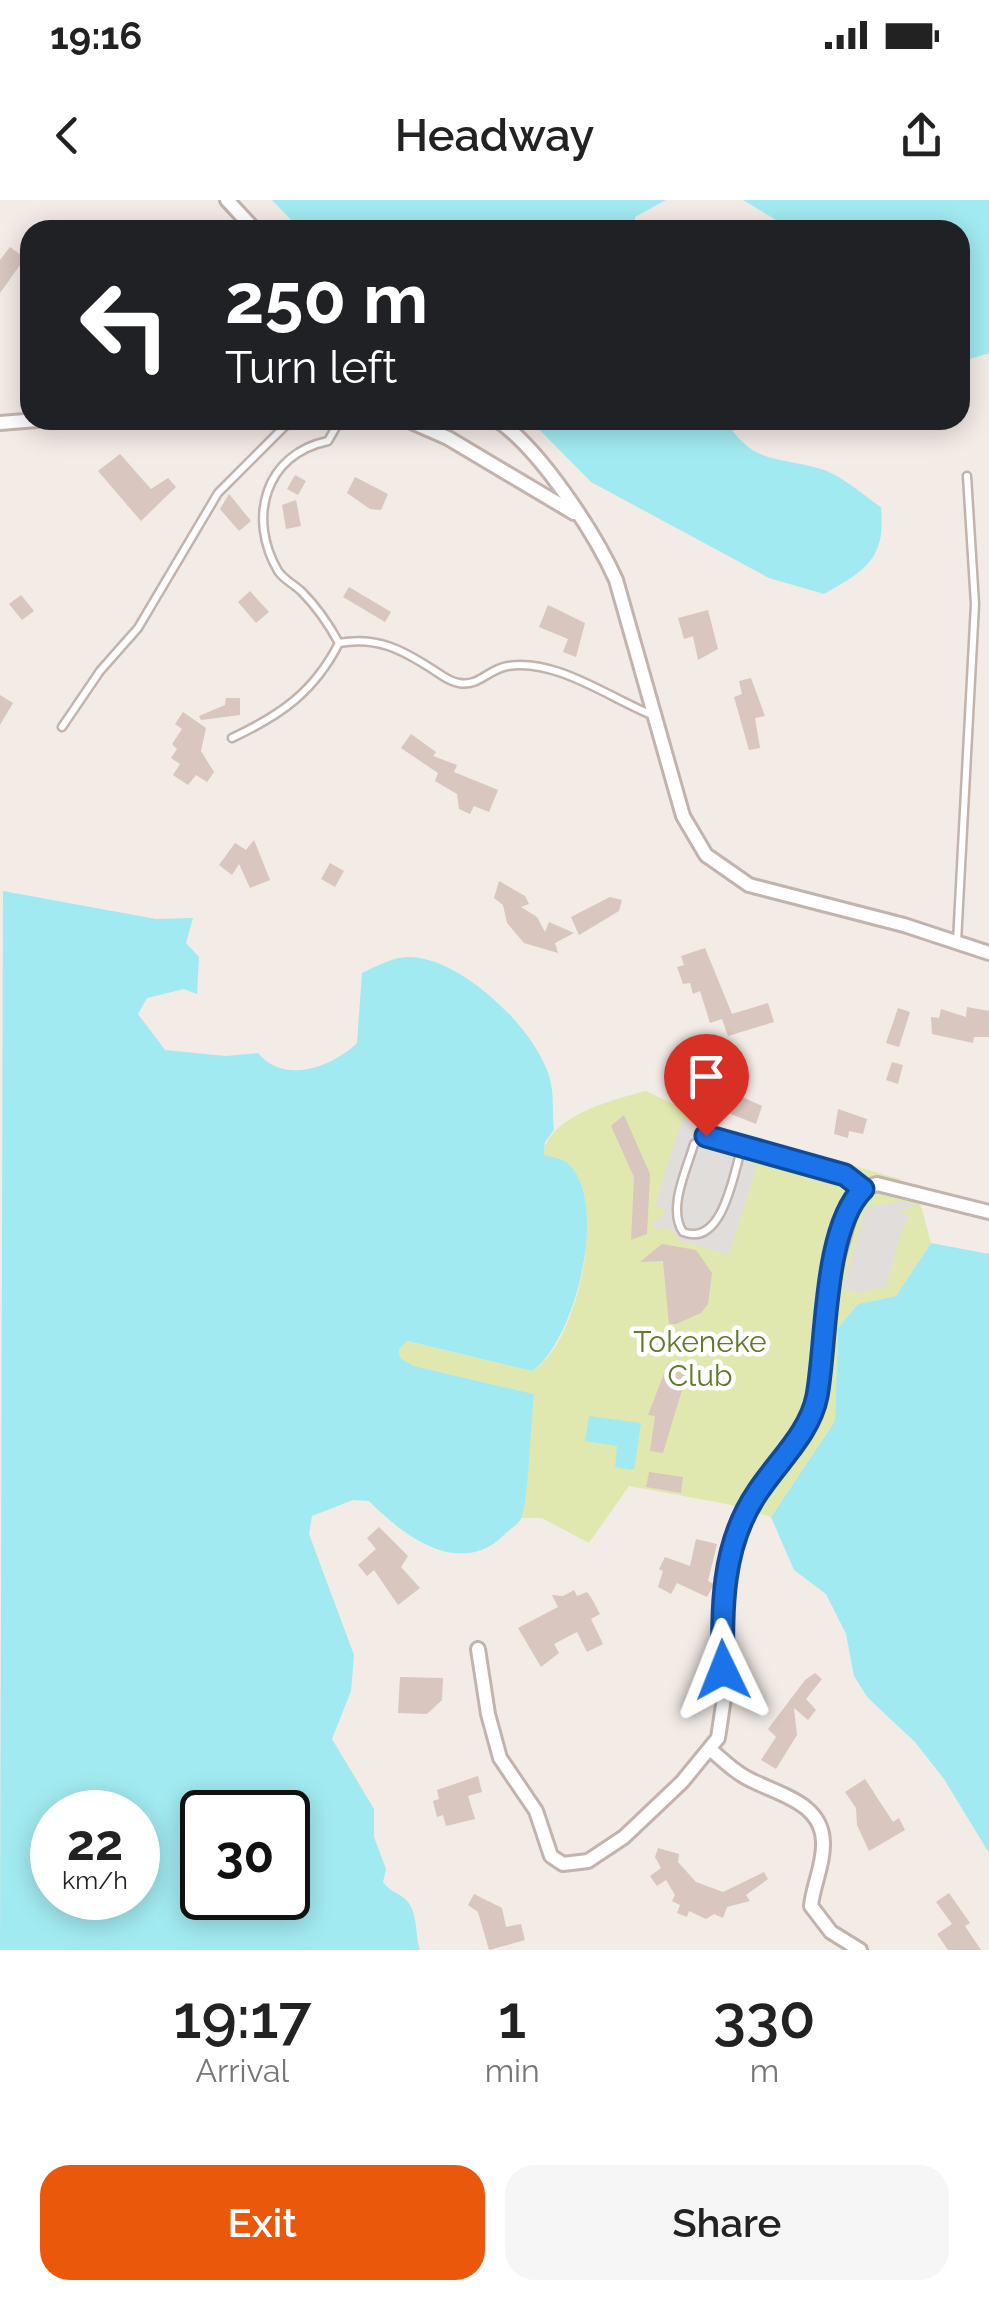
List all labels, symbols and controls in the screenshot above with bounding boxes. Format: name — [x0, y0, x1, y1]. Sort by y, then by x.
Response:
text: 19:16 — [50, 13, 142, 58]
icon: back — [40, 108, 95, 163]
icon: share — [894, 108, 949, 163]
text: Headway — [395, 109, 594, 162]
text: 250 m — [225, 257, 428, 339]
icon: left — [60, 260, 190, 390]
text: Turn left — [225, 341, 397, 394]
pin — [664, 1034, 749, 1137]
icon: arrive — [679, 1049, 734, 1104]
park label: Tokeneke Club — [633, 1324, 767, 1393]
position arrow — [671, 1618, 775, 1722]
speed limit sign: 30 — [180, 1790, 310, 1920]
text: 22 — [67, 1813, 123, 1872]
text: km/h — [62, 1865, 128, 1895]
text: 19:17 — [173, 1982, 311, 2052]
text: 1 — [498, 1982, 526, 2052]
text: 330 — [713, 1982, 816, 2052]
text: Arrival — [195, 2052, 289, 2089]
text: min — [485, 2052, 540, 2089]
text: m — [750, 2052, 779, 2089]
button: Exit — [40, 2165, 485, 2280]
button: Share — [505, 2165, 949, 2280]

